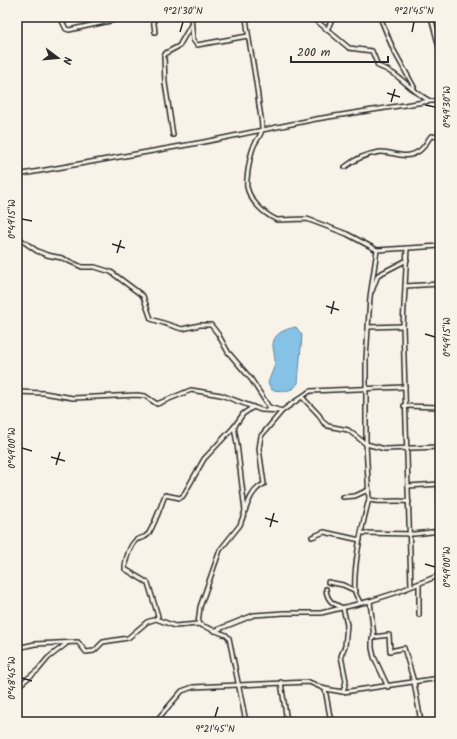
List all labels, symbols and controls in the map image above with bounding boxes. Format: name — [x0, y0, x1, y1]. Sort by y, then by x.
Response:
text: 9°21'30"N — [163, 3, 203, 19]
text: 9°21'45"N — [394, 3, 434, 19]
north arrow — [38, 38, 78, 78]
scale bar — [291, 38, 388, 64]
text: 200 m — [297, 43, 331, 62]
text: N — [57, 55, 76, 66]
text: 0°49'30"W — [439, 86, 455, 128]
text: 0°49'15"W — [4, 199, 20, 239]
text: 0°49'15"W — [439, 317, 455, 357]
text: 0°49'00"W — [4, 427, 20, 469]
text: 0°49'00"W — [439, 546, 455, 588]
text: 0°48'45"W — [4, 656, 20, 700]
text: 9°21'45"N — [195, 721, 235, 737]

